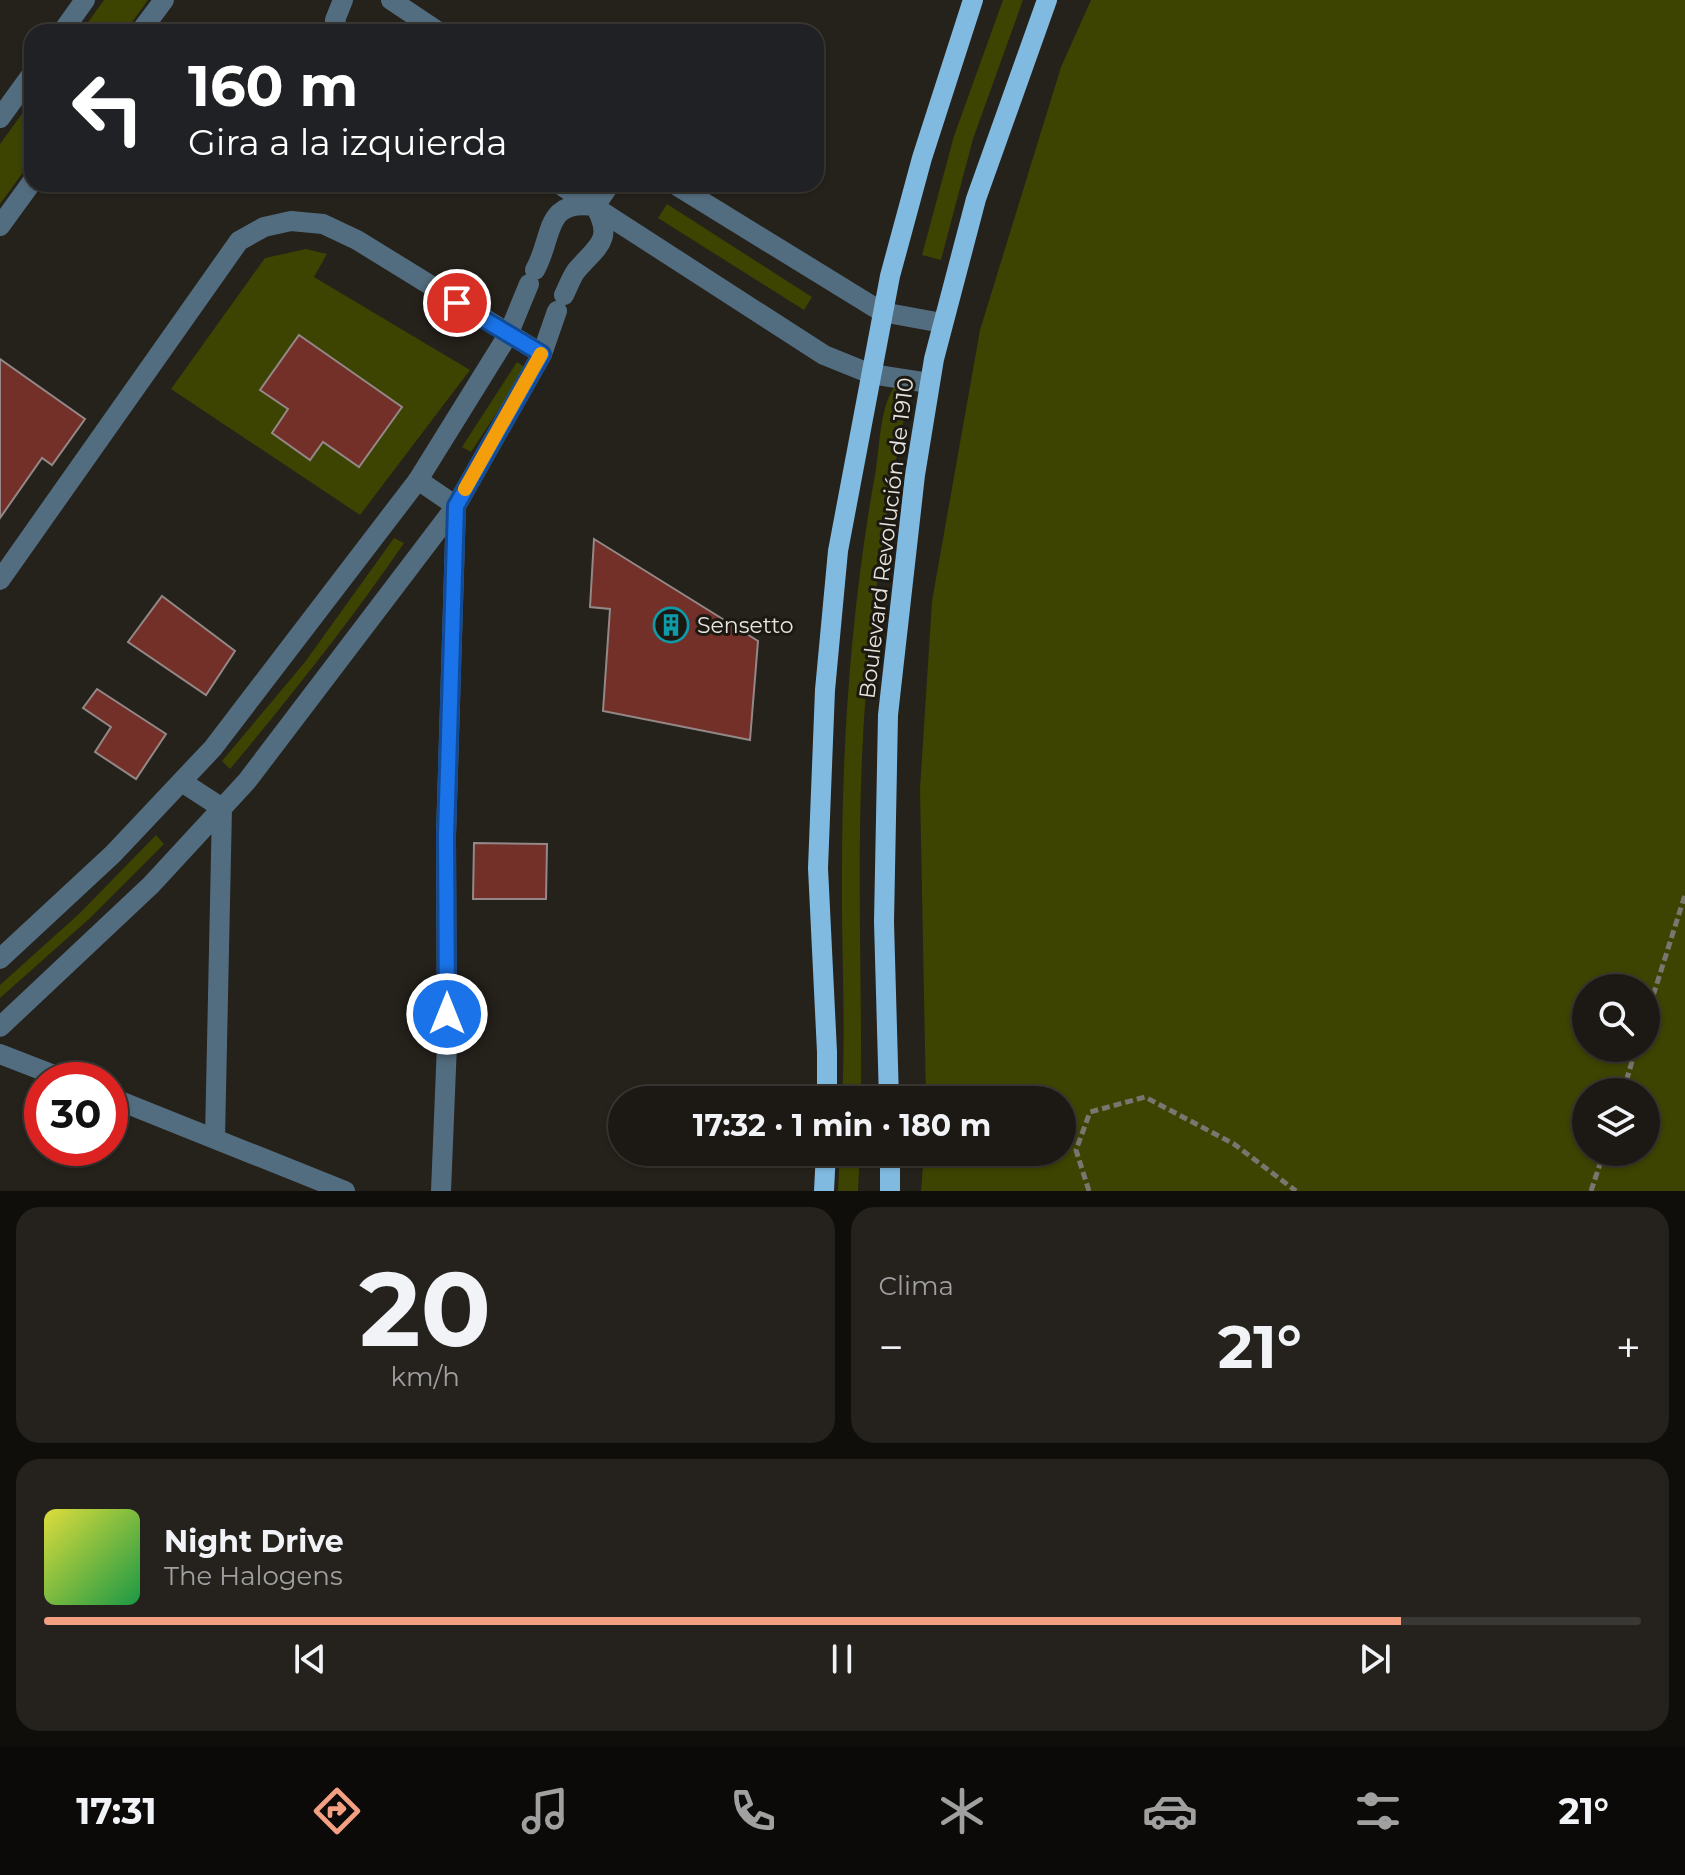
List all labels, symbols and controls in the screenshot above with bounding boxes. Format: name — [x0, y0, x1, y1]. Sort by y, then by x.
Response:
text: 160 m — [188, 52, 358, 120]
icon: left — [56, 56, 160, 160]
text: Gira a la izquierda — [188, 120, 508, 164]
pin — [423, 269, 491, 337]
icon: arrive — [435, 281, 479, 325]
street label: Boulevard Revolución de 1910 — [853, 376, 920, 700]
building icon: Sensetto — [652, 606, 690, 644]
place label: Sensetto — [697, 612, 794, 639]
position arrow — [405, 972, 489, 1056]
map controls — [1572, 974, 1660, 1166]
button: search — [1572, 974, 1660, 1062]
speed limit sign: 30 — [24, 1062, 128, 1166]
button: layers — [1572, 1078, 1660, 1166]
text: 17:32 · 1 min · 180 m — [693, 1107, 991, 1144]
text: 20 — [359, 1245, 491, 1372]
text: Clima — [879, 1270, 954, 1302]
text: 21° — [1218, 1310, 1302, 1383]
text: − — [879, 1320, 904, 1374]
text: + — [1616, 1320, 1641, 1374]
text: km/h — [391, 1361, 460, 1393]
text: Night Drive — [164, 1523, 344, 1560]
text: The Halogens — [164, 1560, 343, 1592]
icon: previous — [288, 1637, 332, 1681]
icon: pause — [820, 1637, 864, 1681]
icon: next — [1353, 1637, 1397, 1681]
icon: directions — [309, 1783, 365, 1839]
icon: music — [517, 1783, 573, 1839]
icon: phone — [725, 1783, 781, 1839]
icon: climate — [934, 1783, 990, 1839]
icon: car — [1142, 1783, 1198, 1839]
icon: filters — [1350, 1783, 1406, 1839]
text: 17:31 — [76, 1789, 157, 1833]
text: 21° — [1558, 1789, 1609, 1833]

